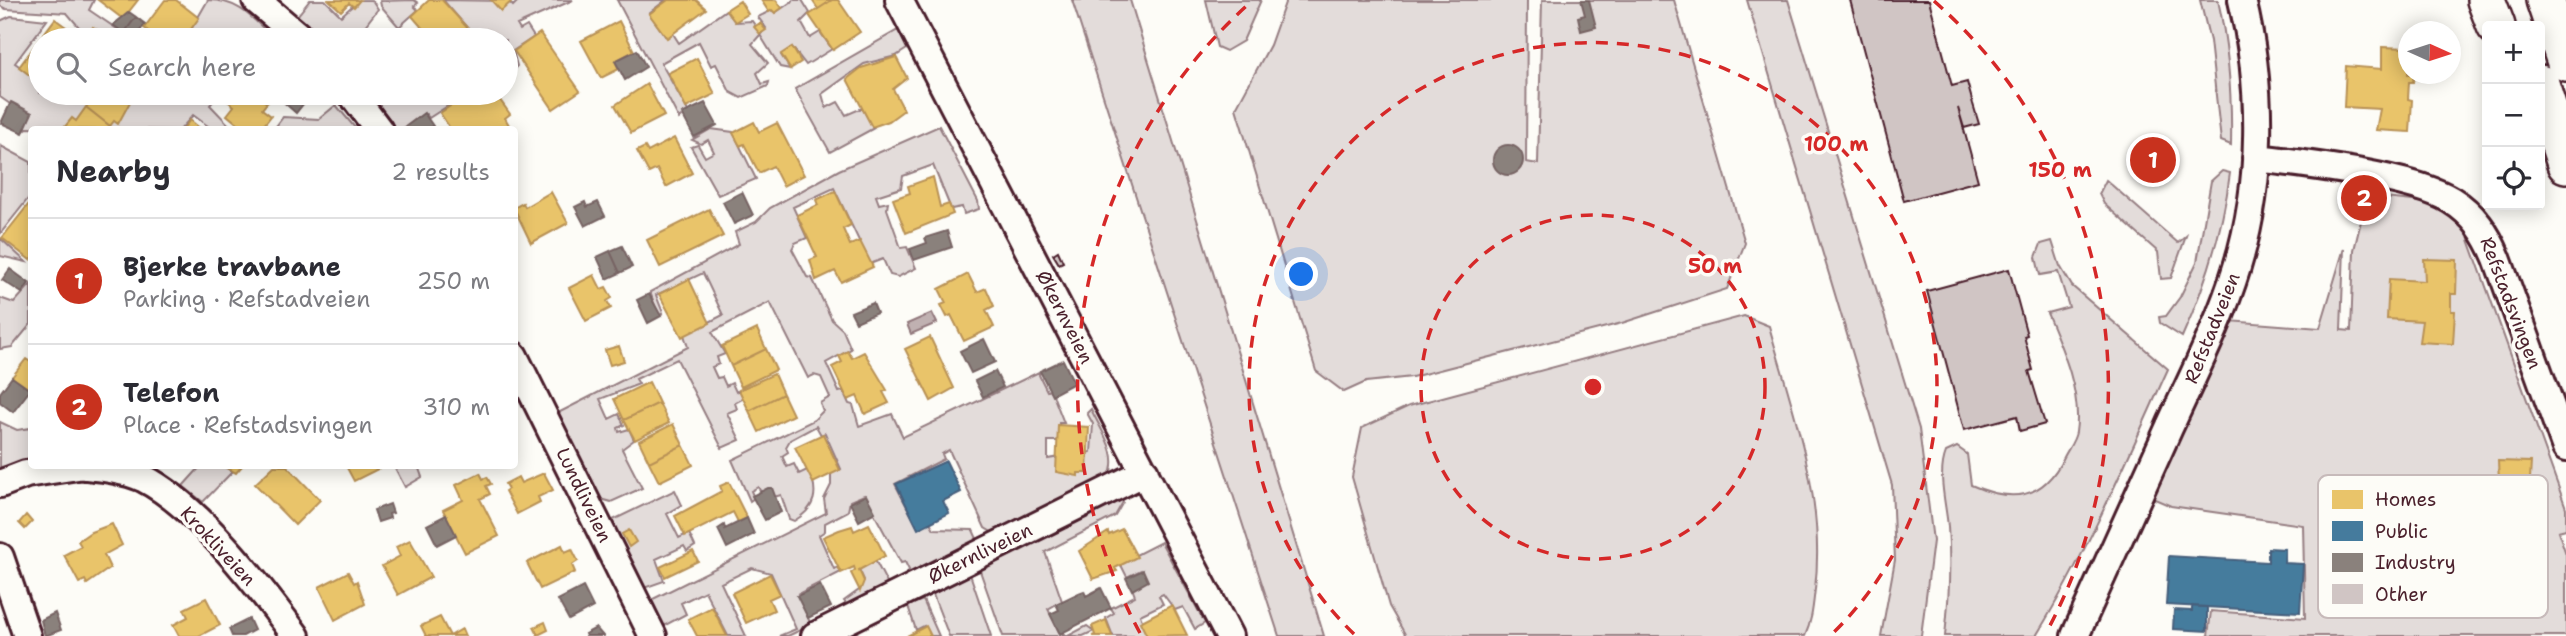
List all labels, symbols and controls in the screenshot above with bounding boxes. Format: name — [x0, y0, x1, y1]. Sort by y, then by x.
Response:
north arrow — [2398, 21, 2461, 84]
map controls — [2482, 21, 2545, 210]
button: + — [2482, 21, 2545, 84]
search box — [28, 28, 518, 105]
icon: search — [52, 48, 90, 86]
text: Search here — [108, 49, 257, 84]
button: − — [2482, 84, 2545, 147]
text: 100 m — [1804, 130, 1868, 158]
pin: 1 — [2130, 134, 2176, 186]
button: locate — [2482, 147, 2545, 210]
text: Nearby — [56, 151, 171, 192]
text: 150 m — [2028, 156, 2092, 184]
text: 2 results — [391, 157, 490, 187]
pin: 2 — [2341, 172, 2387, 224]
street label: Refstadsvingen — [2474, 233, 2548, 373]
text: Bjerke travbane — [123, 249, 341, 284]
text: 50 m — [1688, 252, 1742, 280]
your location — [1284, 257, 1318, 291]
text: 1 — [74, 266, 84, 296]
text: 250 m — [417, 266, 490, 296]
street label: Økernveien — [1031, 266, 1099, 368]
street label: Refstadveien — [2178, 269, 2246, 387]
text: Parking · Refstadveien — [123, 284, 370, 314]
text: Telefon — [123, 375, 219, 410]
centre of rings — [1581, 375, 1605, 399]
text: 2 — [71, 392, 87, 422]
text: 310 m — [422, 392, 490, 422]
text: Place · Refstadsvingen — [123, 410, 373, 440]
street label: Lundliveien — [550, 443, 618, 547]
legend — [2318, 475, 2548, 618]
text: Homes — [2375, 487, 2436, 512]
street label: Krokliveien — [175, 501, 261, 591]
street label: Økernliveien — [924, 517, 1036, 589]
text: Public — [2375, 519, 2428, 544]
text: Industry — [2375, 550, 2456, 575]
text: Other — [2375, 582, 2428, 607]

